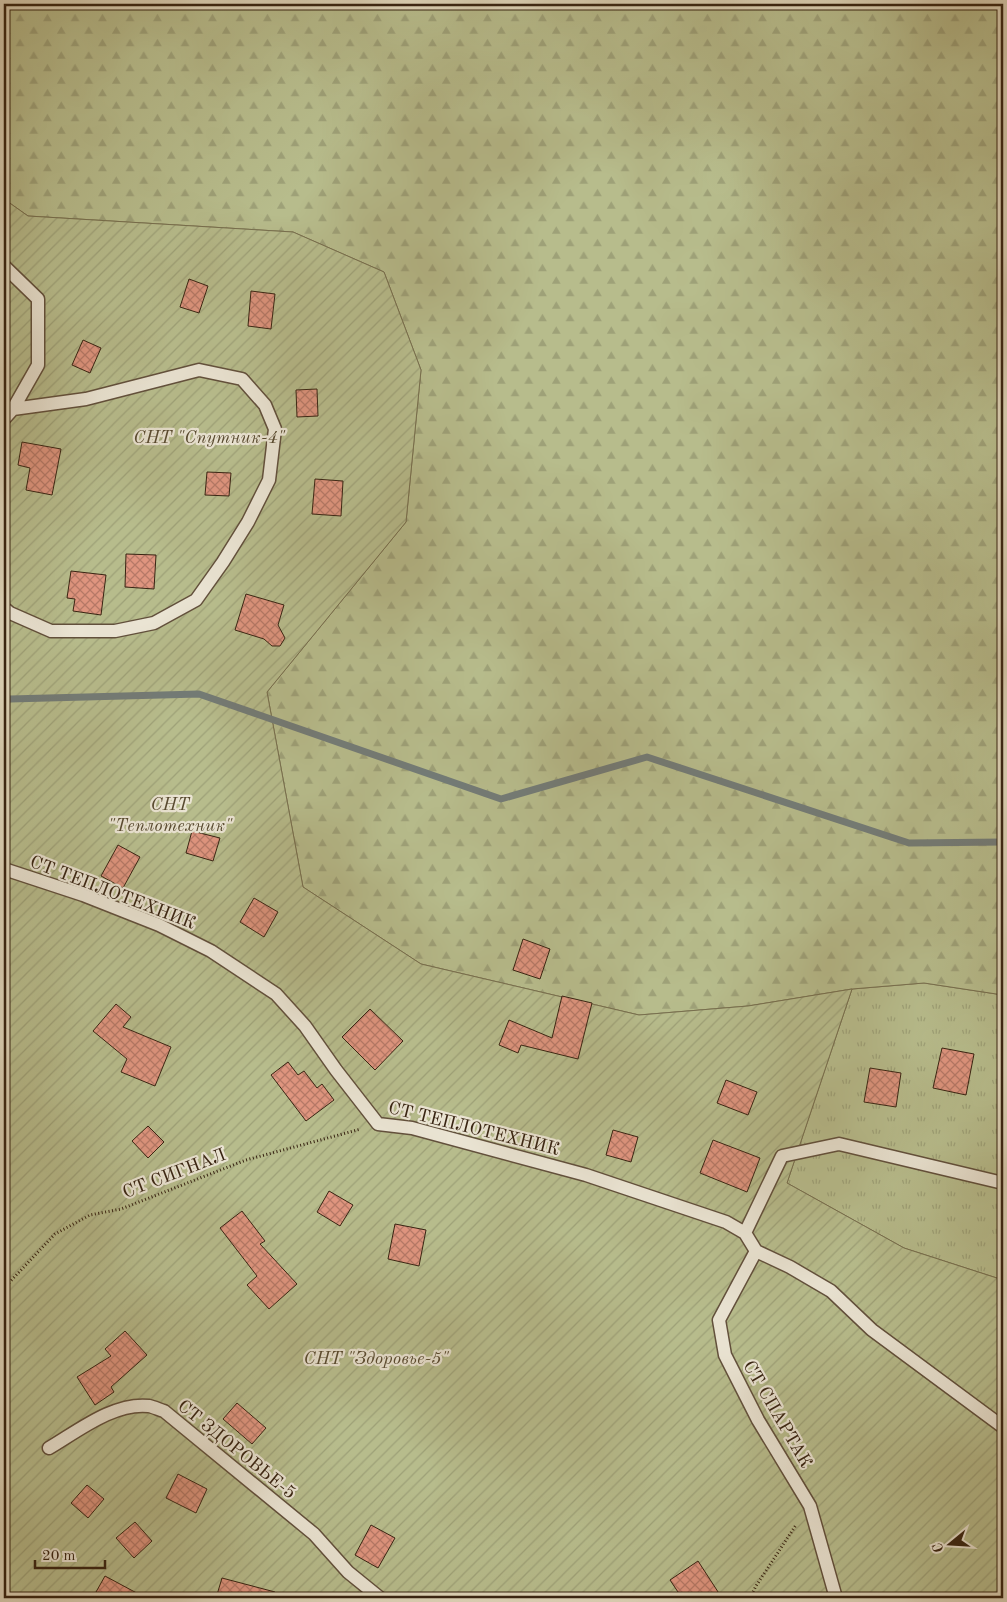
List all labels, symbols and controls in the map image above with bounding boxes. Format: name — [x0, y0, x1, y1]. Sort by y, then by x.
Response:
park label: СНТ "Спутник-4" — [133, 429, 286, 447]
park label: СНТ "Теплотехник" — [108, 796, 233, 835]
street label: СТ ТЕПЛОТЕХНИК — [27, 853, 198, 933]
street label: СТ ТЕПЛОТЕХНИК — [386, 1099, 561, 1159]
street label: СТ СИГНАЛ — [120, 1146, 229, 1202]
park label: СНТ "Здоровье-5" — [303, 1350, 450, 1368]
street label: СТ СПАРТАК — [739, 1358, 815, 1471]
street label: СТ ЗДОРОВЬЕ-5 — [174, 1397, 299, 1503]
north arrow — [924, 1520, 974, 1570]
scale bar — [35, 1537, 105, 1569]
text: С — [931, 1541, 947, 1554]
text: 20 m — [42, 1549, 76, 1564]

